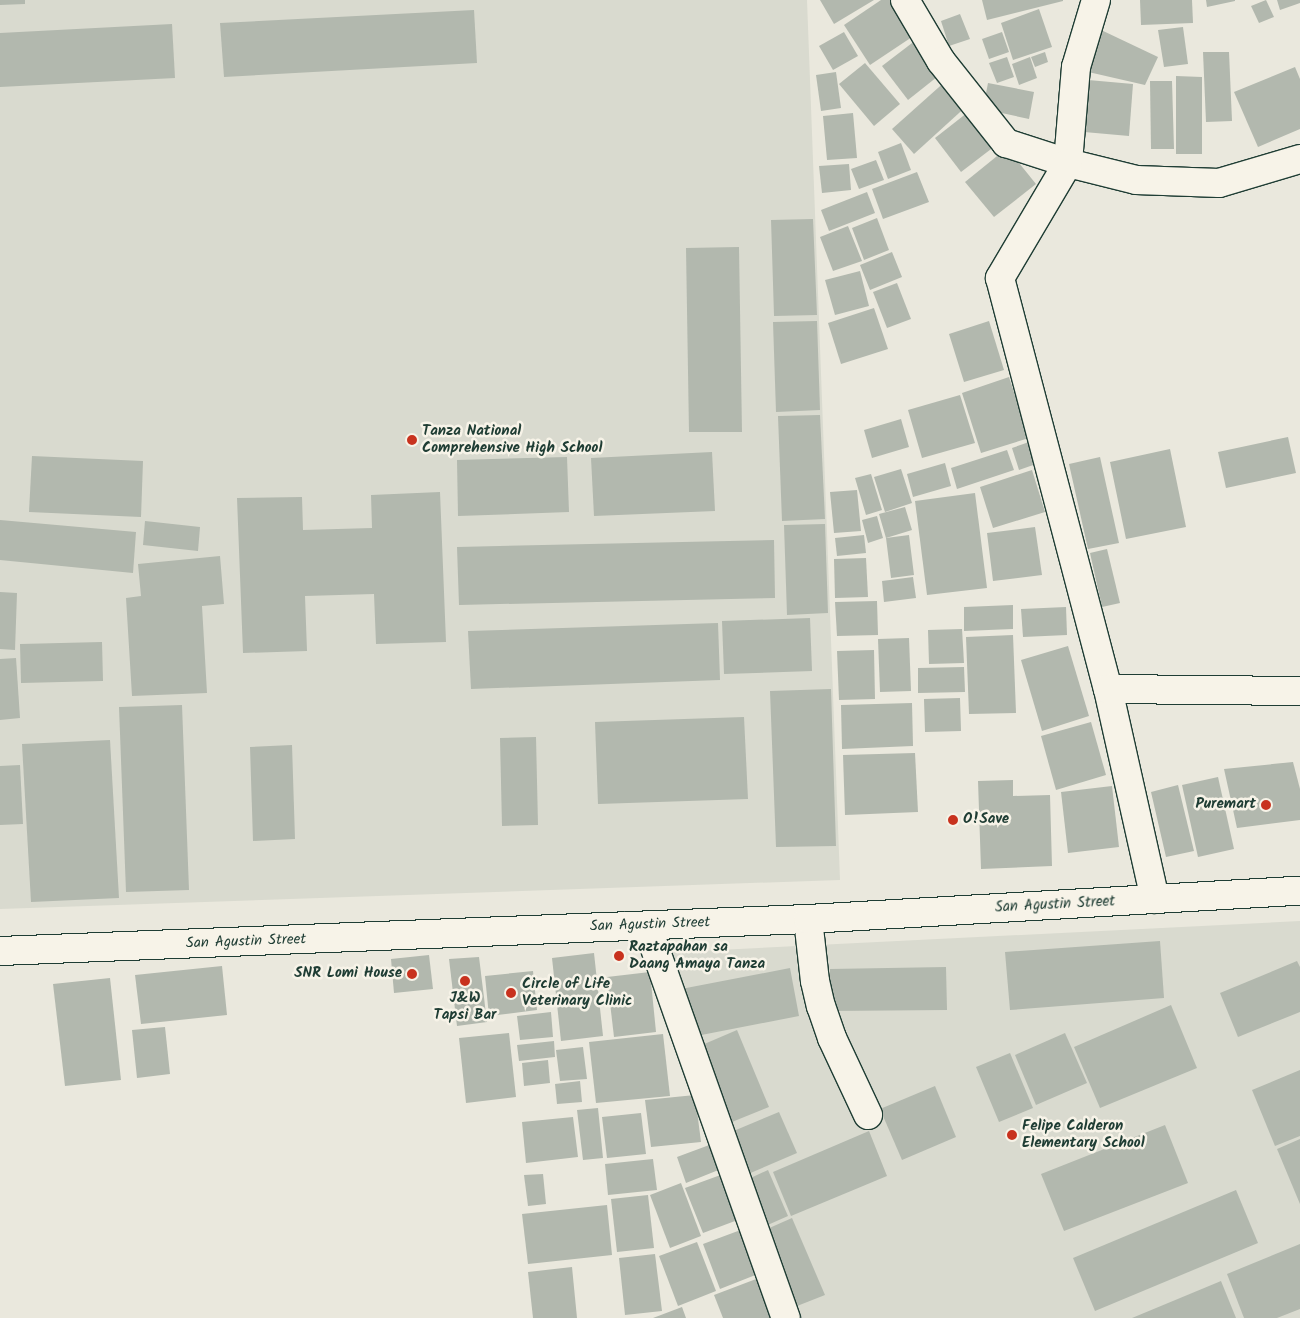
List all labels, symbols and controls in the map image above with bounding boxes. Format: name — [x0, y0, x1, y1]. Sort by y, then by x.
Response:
place label: Tanza National Comprehensive High School — [422, 422, 602, 457]
marker: Tanza National Comprehensive High School — [406, 434, 418, 446]
place label: Puremart — [1196, 796, 1256, 814]
marker: Puremart — [1260, 799, 1272, 811]
place label: O!Save — [963, 811, 1009, 829]
marker: O!Save — [947, 814, 959, 826]
street label: San Agustin Street — [994, 893, 1116, 917]
street label: San Agustin Street — [590, 914, 710, 936]
street label: San Agustin Street — [186, 931, 306, 953]
place label: Raztapahan sa Daang Amaya Tanza — [629, 938, 765, 973]
marker: Raztapahan sa Daang Amaya Tanza — [613, 950, 625, 962]
place label: SNR Lomi House — [294, 965, 402, 983]
marker: SNR Lomi House — [406, 968, 418, 980]
marker: J&W Tapsi Bar — [459, 975, 471, 987]
place label: Circle of Life Veterinary Clinic — [522, 975, 632, 1010]
marker: Circle of Life Veterinary Clinic — [504, 986, 518, 1000]
place label: J&W Tapsi Bar — [434, 989, 496, 1024]
place label: Felipe Calderon Elementary School — [1022, 1117, 1145, 1152]
marker: Felipe Calderon Elementary School — [1006, 1129, 1018, 1141]

